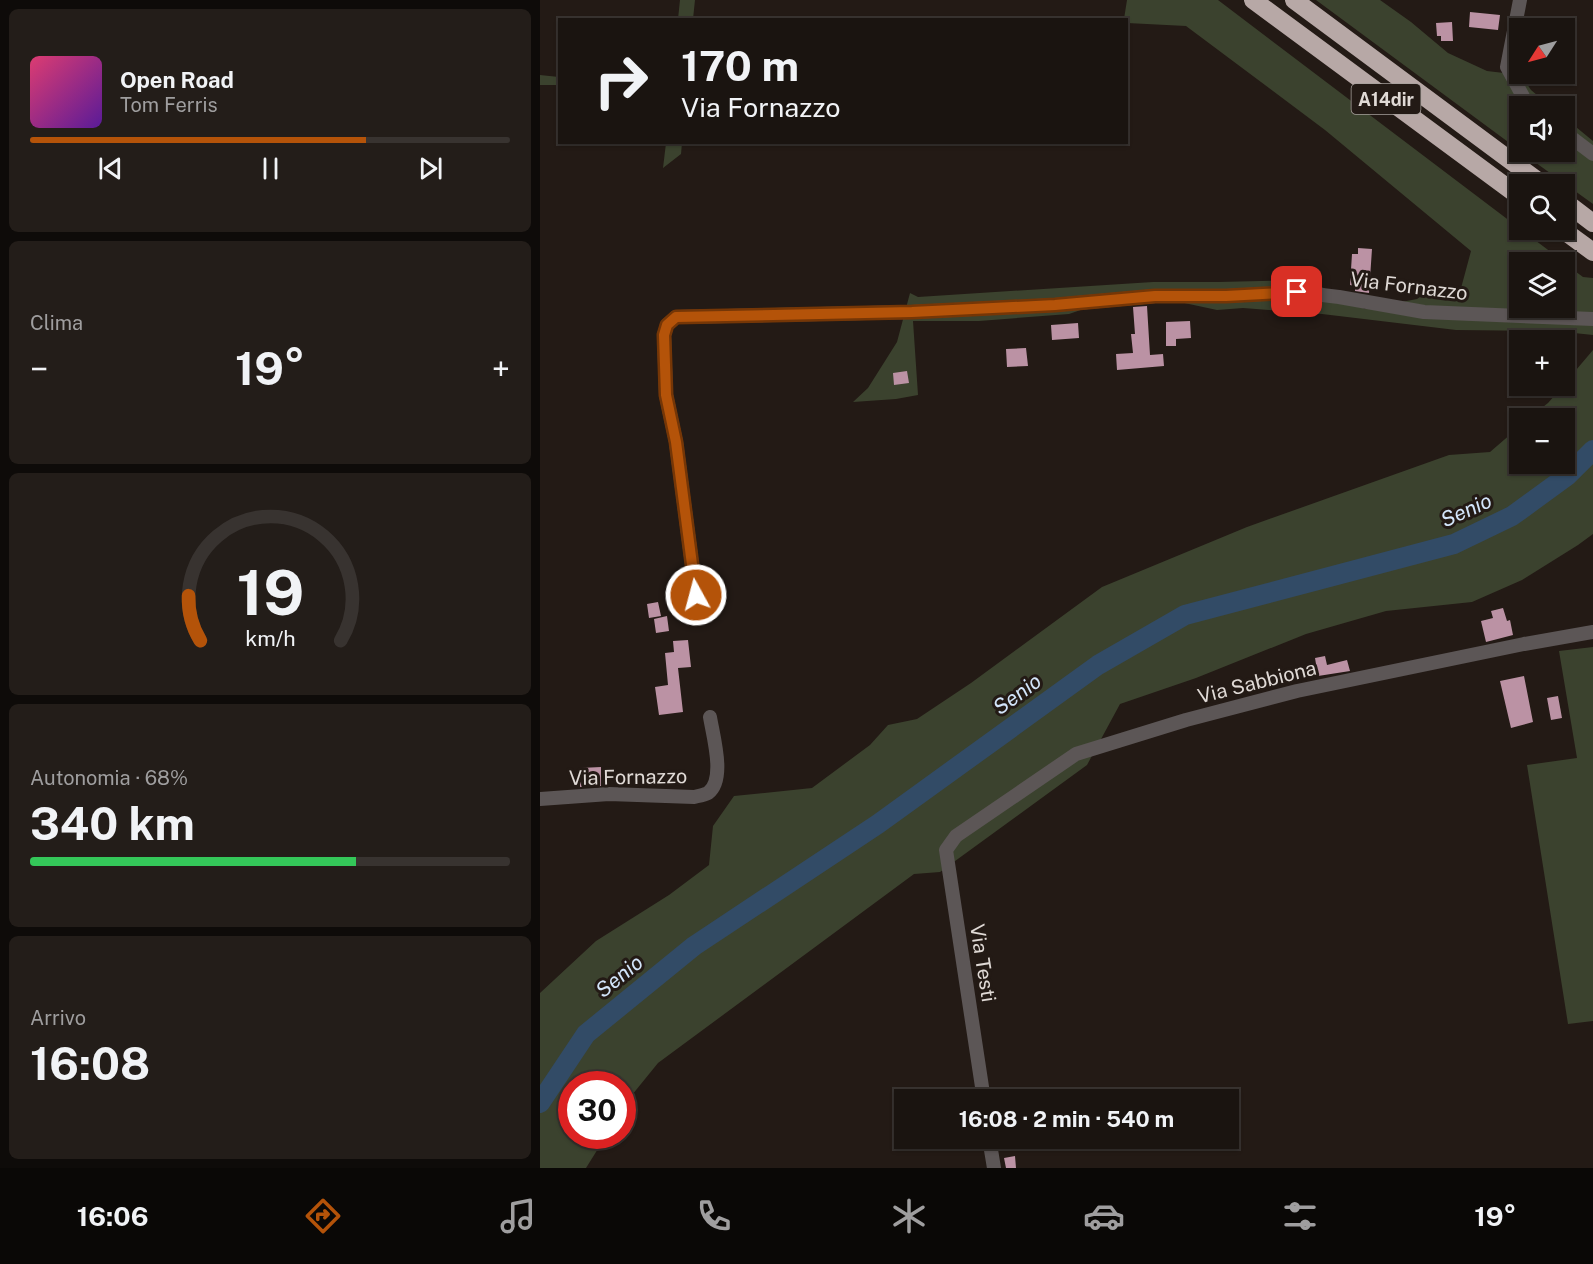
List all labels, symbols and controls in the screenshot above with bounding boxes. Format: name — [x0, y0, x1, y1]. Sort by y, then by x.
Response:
north arrow — [1509, 18, 1575, 84]
map controls — [1509, 18, 1575, 474]
text: 170 m — [681, 41, 799, 90]
icon: right — [582, 42, 660, 120]
text: Open Road — [120, 67, 234, 93]
road number: A14dir — [1352, 84, 1420, 114]
text: Via Fornazzo — [681, 91, 841, 123]
text: Tom Ferris — [120, 93, 218, 117]
button: sound — [1509, 96, 1575, 162]
icon: previous — [94, 152, 127, 185]
icon: pause — [254, 152, 287, 185]
icon: next — [414, 152, 447, 185]
button: search — [1509, 174, 1575, 240]
button: layers — [1509, 252, 1575, 318]
pin — [1271, 266, 1322, 317]
street label: Via Fornazzo — [1349, 267, 1469, 305]
icon: arrive — [1280, 275, 1313, 308]
text: Clima — [30, 311, 83, 335]
button: + — [1509, 330, 1575, 396]
text: 19° — [235, 342, 305, 395]
text: − — [30, 350, 48, 388]
text: + — [492, 350, 510, 388]
button: − — [1509, 408, 1575, 474]
water label: Senio — [1437, 488, 1495, 532]
text: 19 — [236, 556, 304, 629]
position arrow — [664, 563, 728, 627]
text: km/h — [245, 626, 295, 651]
street label: Via Sabbiona — [1195, 656, 1319, 708]
water label: Senio — [988, 668, 1046, 720]
street label: Via Fornazzo — [569, 764, 687, 790]
text: Autonomia · 68% — [30, 766, 188, 790]
text: 340 km — [30, 797, 195, 850]
street label: Via Testi — [965, 922, 1001, 1004]
water label: Senio — [590, 949, 648, 1003]
text: Arrivo — [30, 1006, 86, 1030]
text: 16:08 — [30, 1037, 150, 1090]
speed limit sign: 30 — [558, 1071, 636, 1149]
text: 16:08 · 2 min · 540 m — [959, 1106, 1174, 1132]
icon: directions — [302, 1195, 344, 1237]
icon: music — [497, 1195, 539, 1237]
icon: phone — [693, 1195, 735, 1237]
icon: climate — [888, 1195, 930, 1237]
icon: car — [1083, 1195, 1125, 1237]
icon: filters — [1279, 1195, 1321, 1237]
text: 16:06 — [77, 1200, 149, 1232]
text: 19° — [1474, 1200, 1516, 1232]

